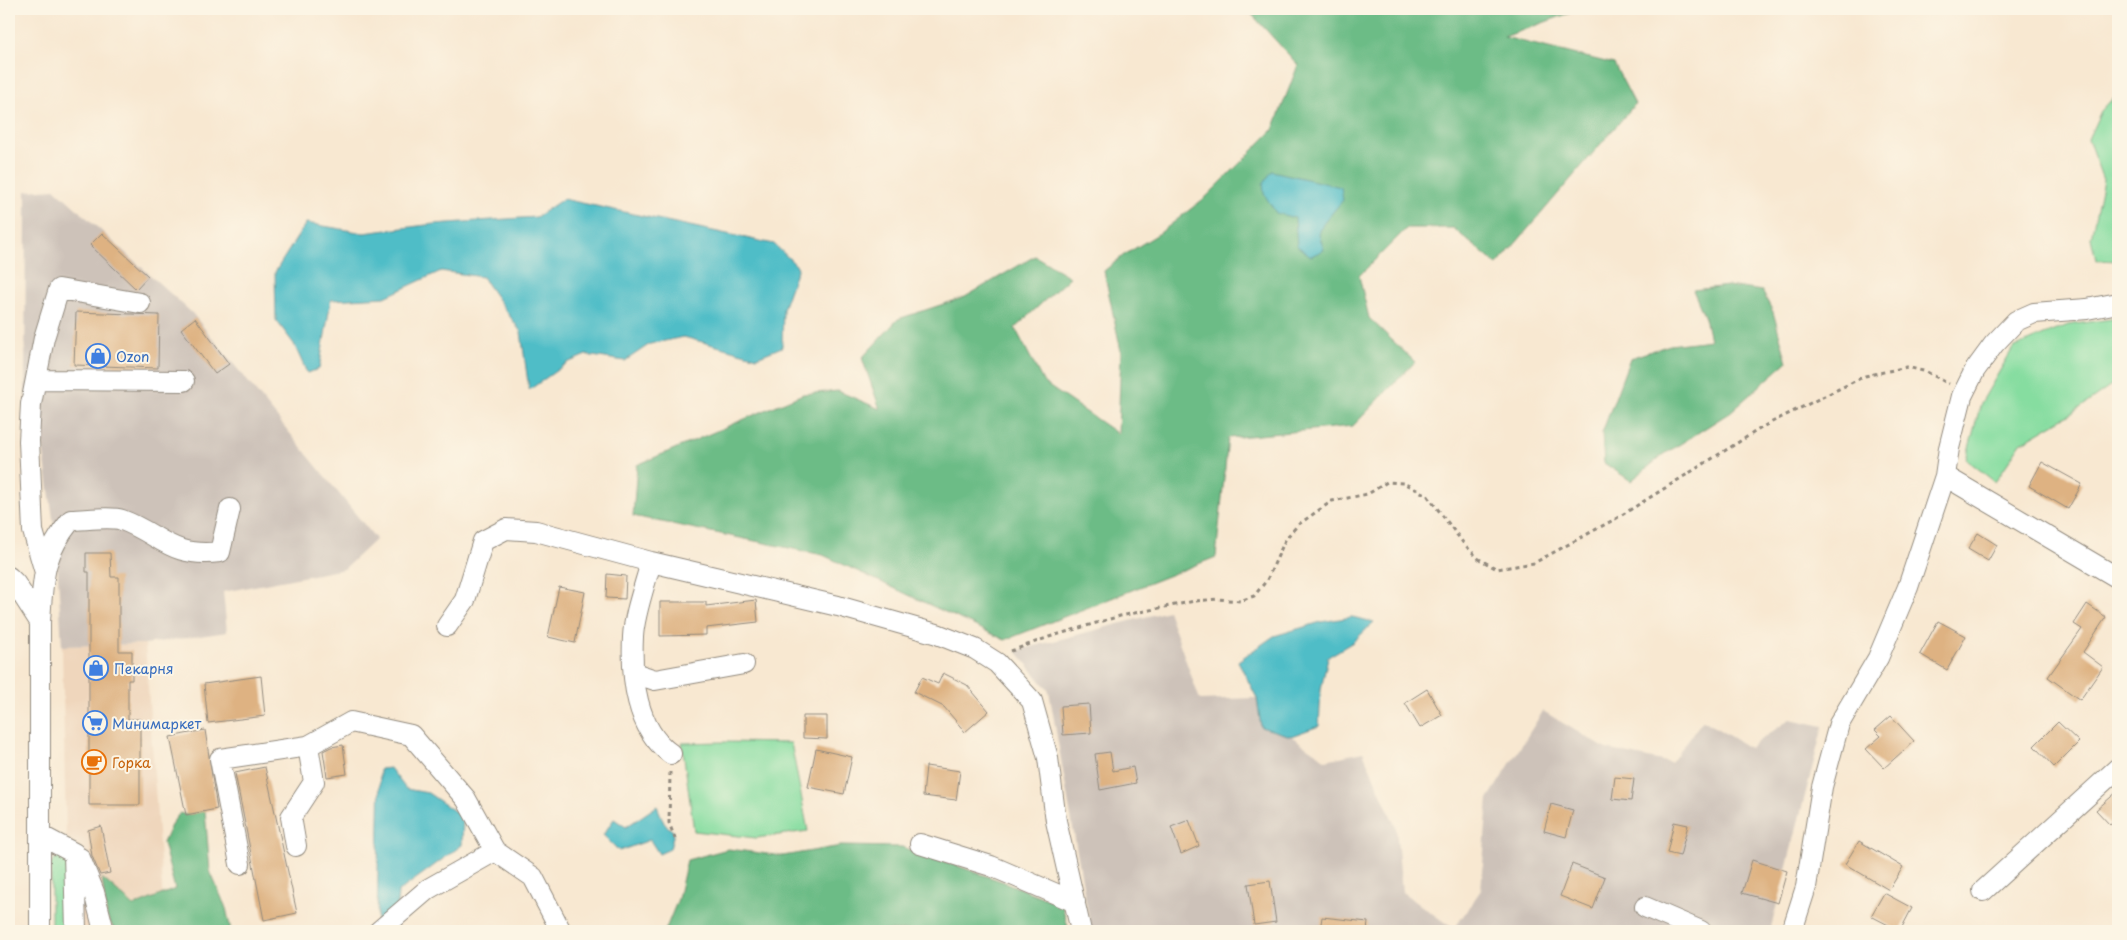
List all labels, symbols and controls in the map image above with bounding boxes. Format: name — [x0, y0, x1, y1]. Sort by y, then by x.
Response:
shop icon: Ozon — [85, 343, 111, 369]
place label: Ozon — [116, 346, 149, 367]
shop icon: Пекарня — [83, 655, 109, 681]
place label: Пекарня — [114, 658, 174, 679]
supermarket icon: Минимаркет — [82, 710, 108, 736]
place label: Минимаркет — [112, 713, 202, 734]
cafe icon: Горка — [81, 749, 107, 775]
place label: Горка — [112, 752, 151, 773]

